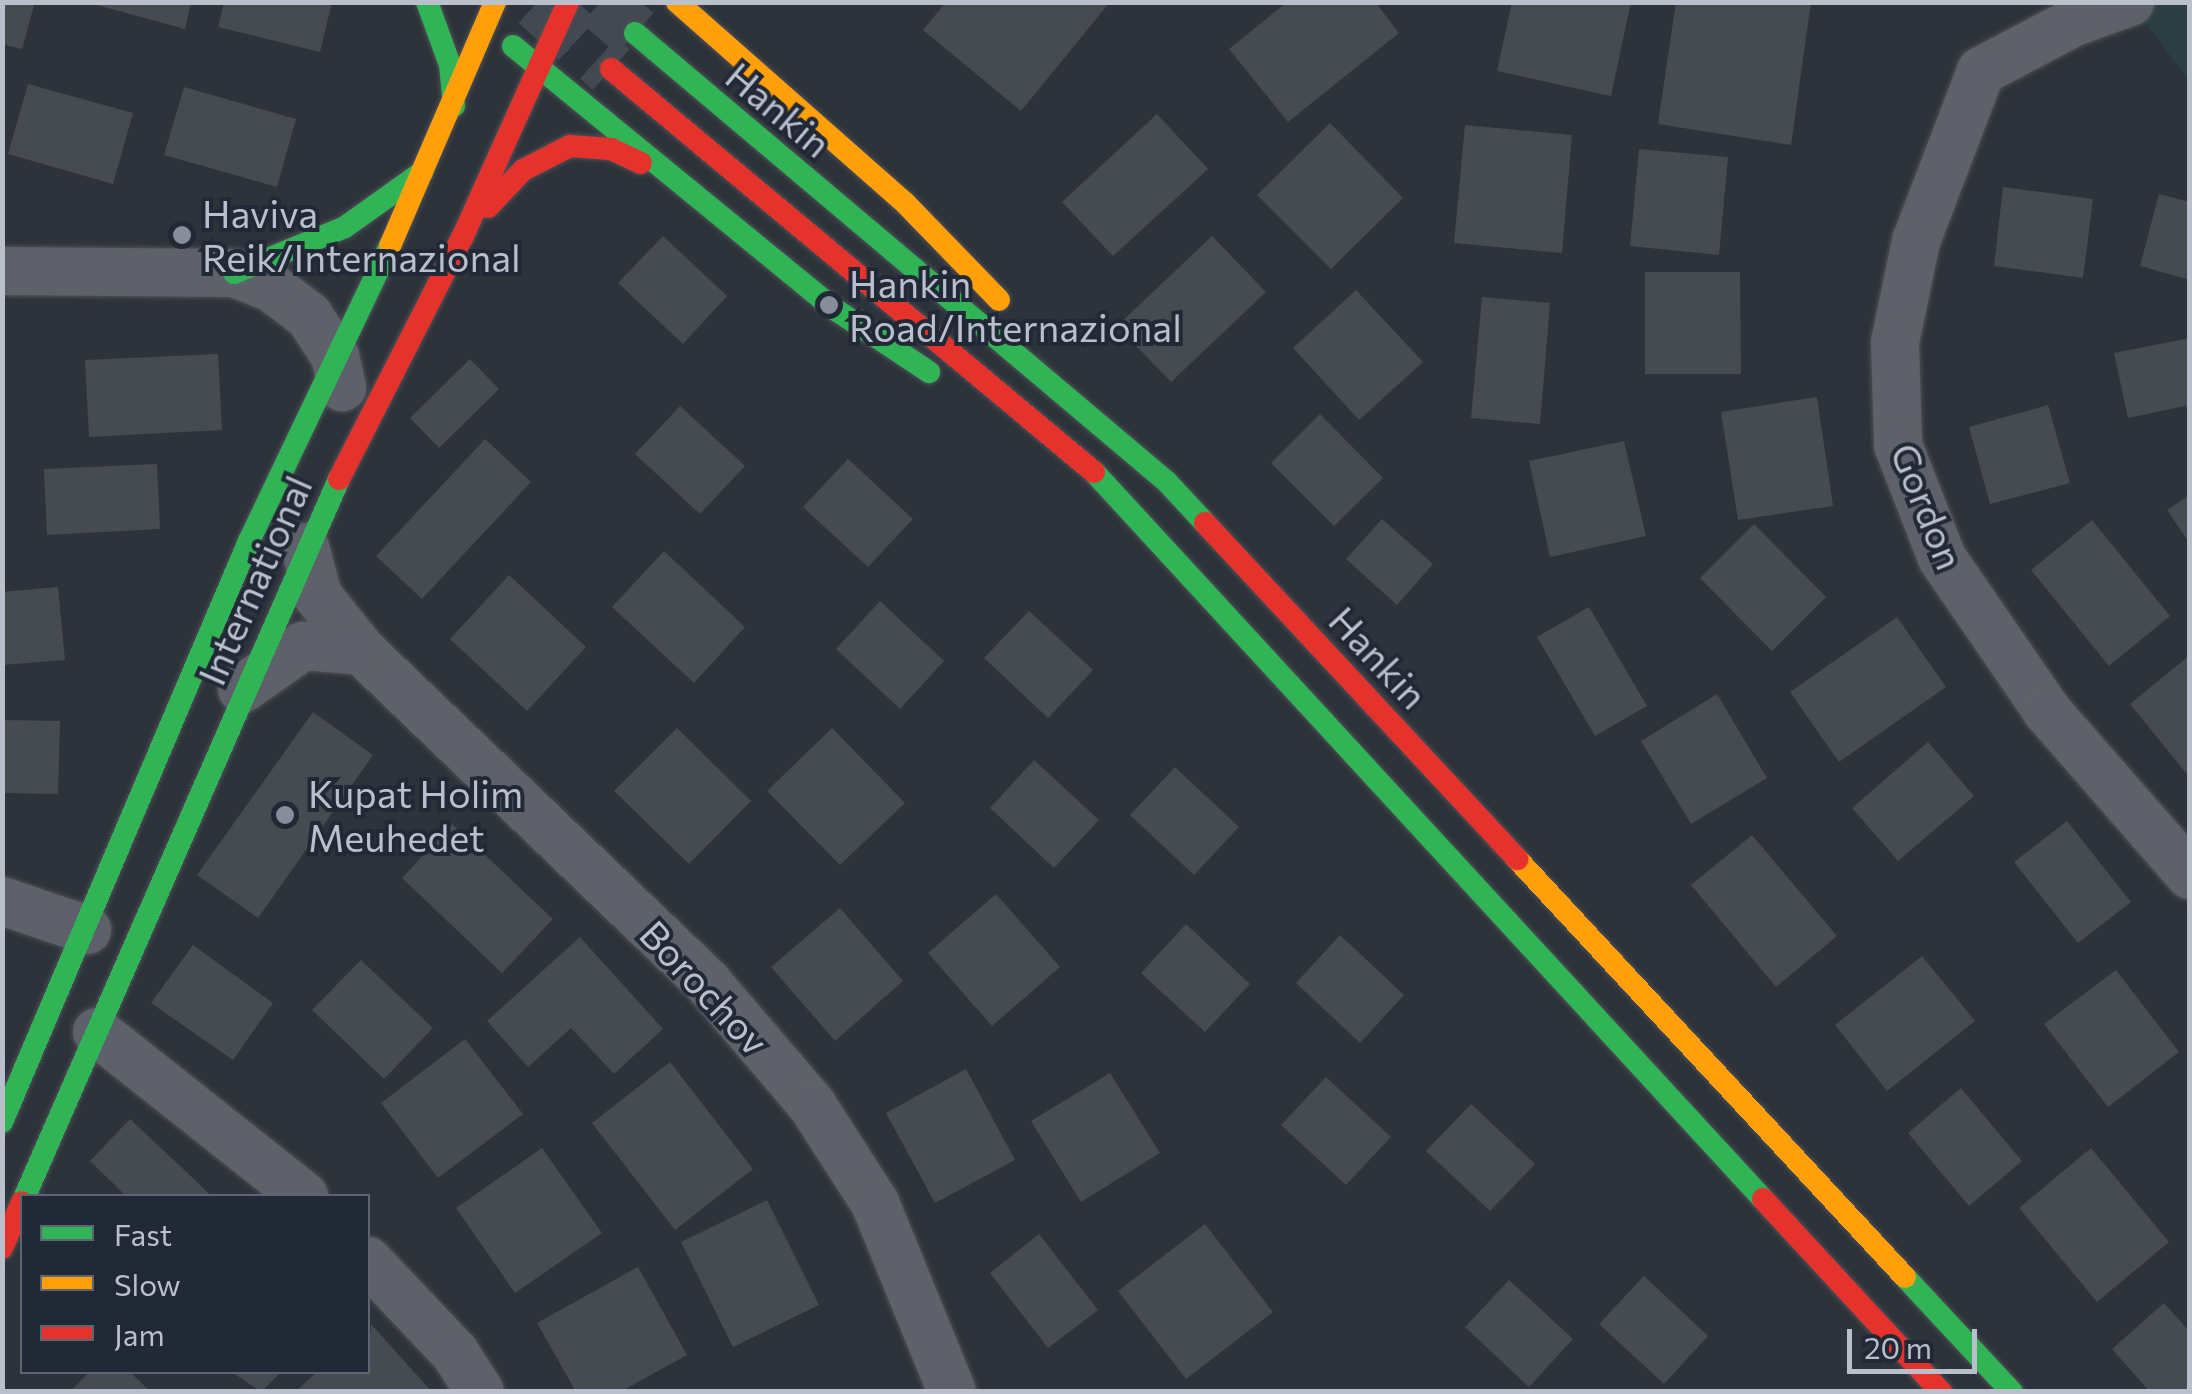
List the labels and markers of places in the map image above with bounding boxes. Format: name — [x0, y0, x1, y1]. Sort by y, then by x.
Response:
place label: Haviva Reik/Internazional — [202, 190, 521, 280]
marker: Haviva Reik/Internazional — [171, 224, 193, 246]
place label: Hankin Road/Internazional — [849, 260, 1182, 350]
marker: Hankin Road/Internazional — [818, 294, 840, 316]
place label: Kupat Holim Meuhedet — [308, 770, 523, 859]
marker: Kupat Holim Meuhedet — [272, 802, 298, 828]

